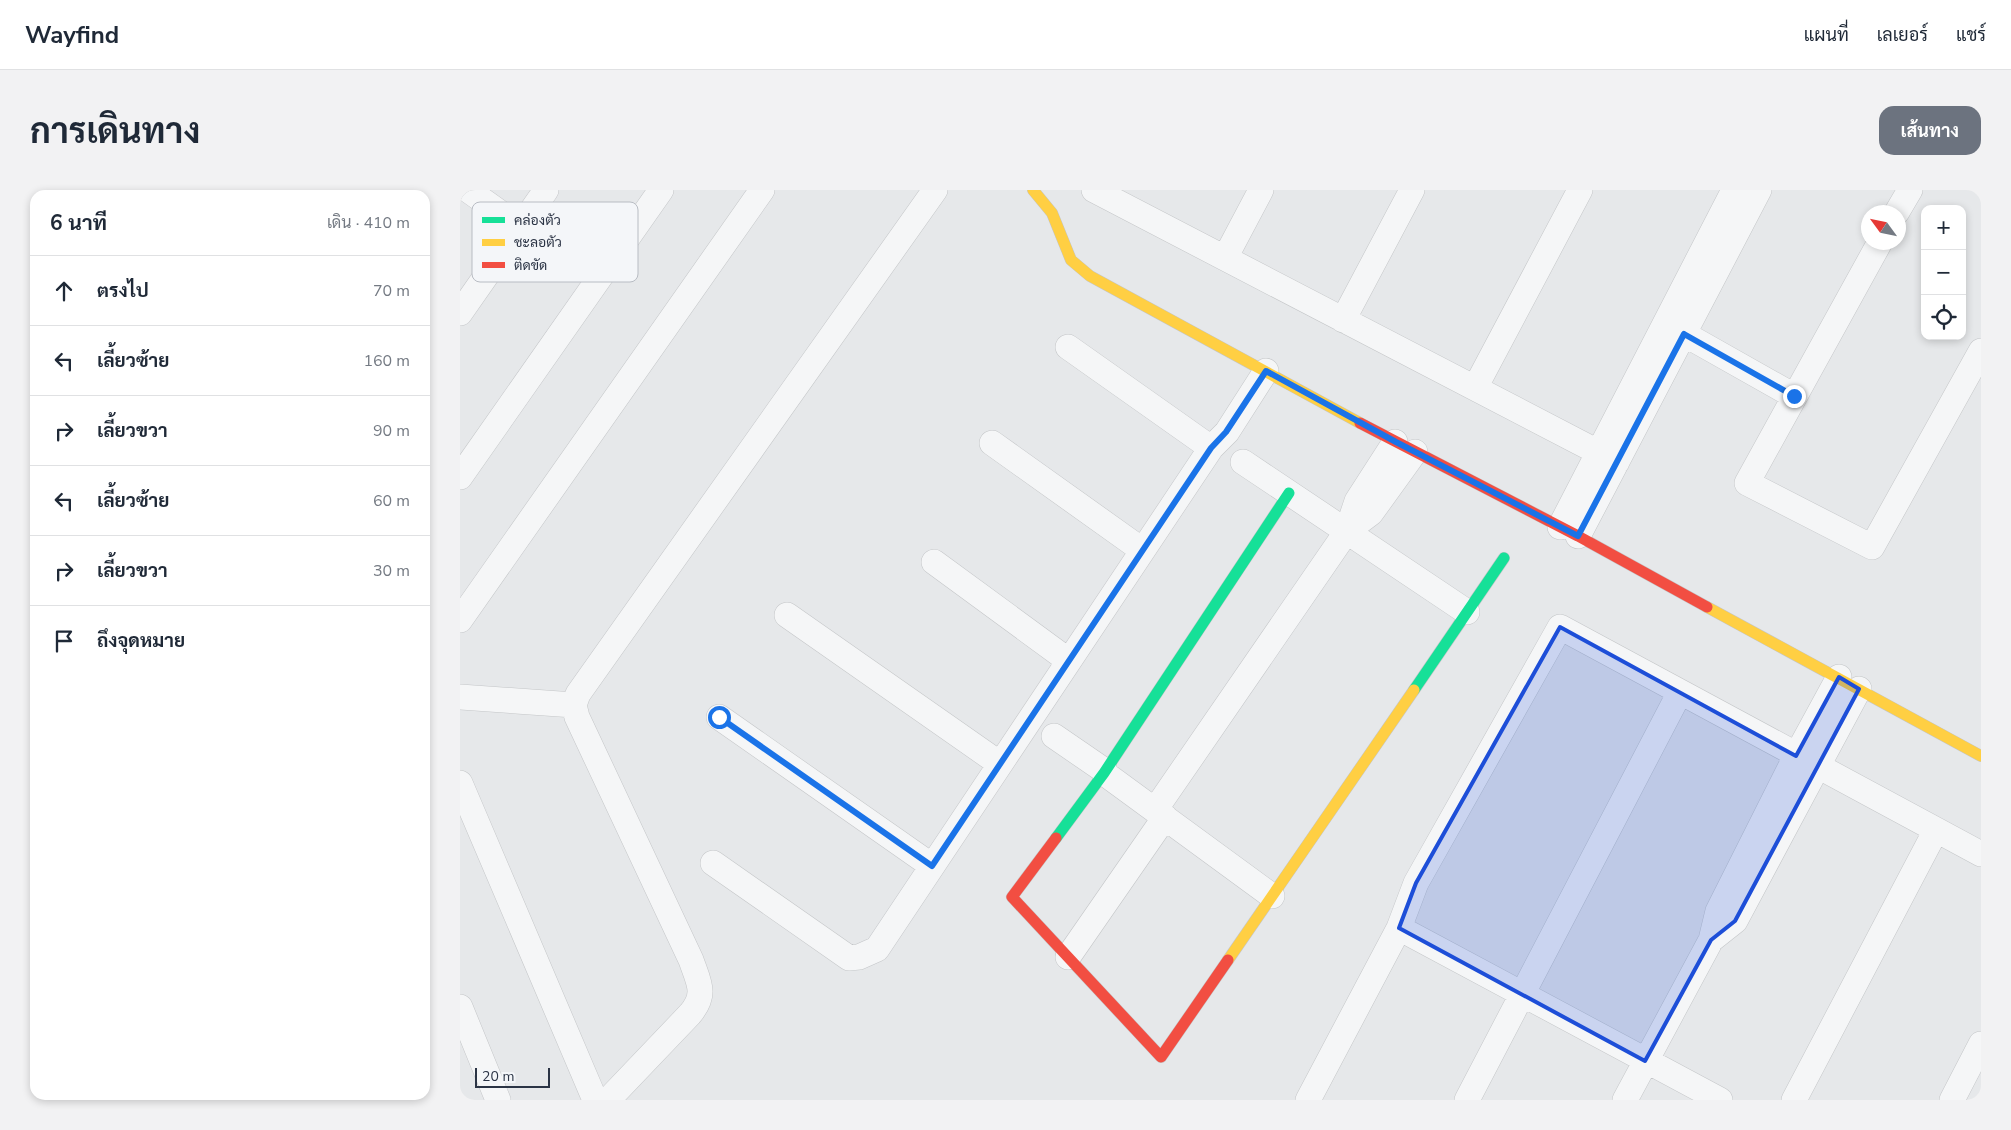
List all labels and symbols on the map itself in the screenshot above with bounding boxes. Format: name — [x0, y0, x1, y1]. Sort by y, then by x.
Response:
legend — [472, 202, 638, 282]
north arrow — [1861, 205, 1906, 250]
text: คล่องตัว — [514, 211, 561, 230]
text: ชะลอตัว — [514, 233, 562, 252]
text: ติดขัด — [514, 256, 547, 275]
route end — [1783, 385, 1806, 408]
route start — [708, 706, 731, 729]
scale bar — [475, 1065, 550, 1088]

